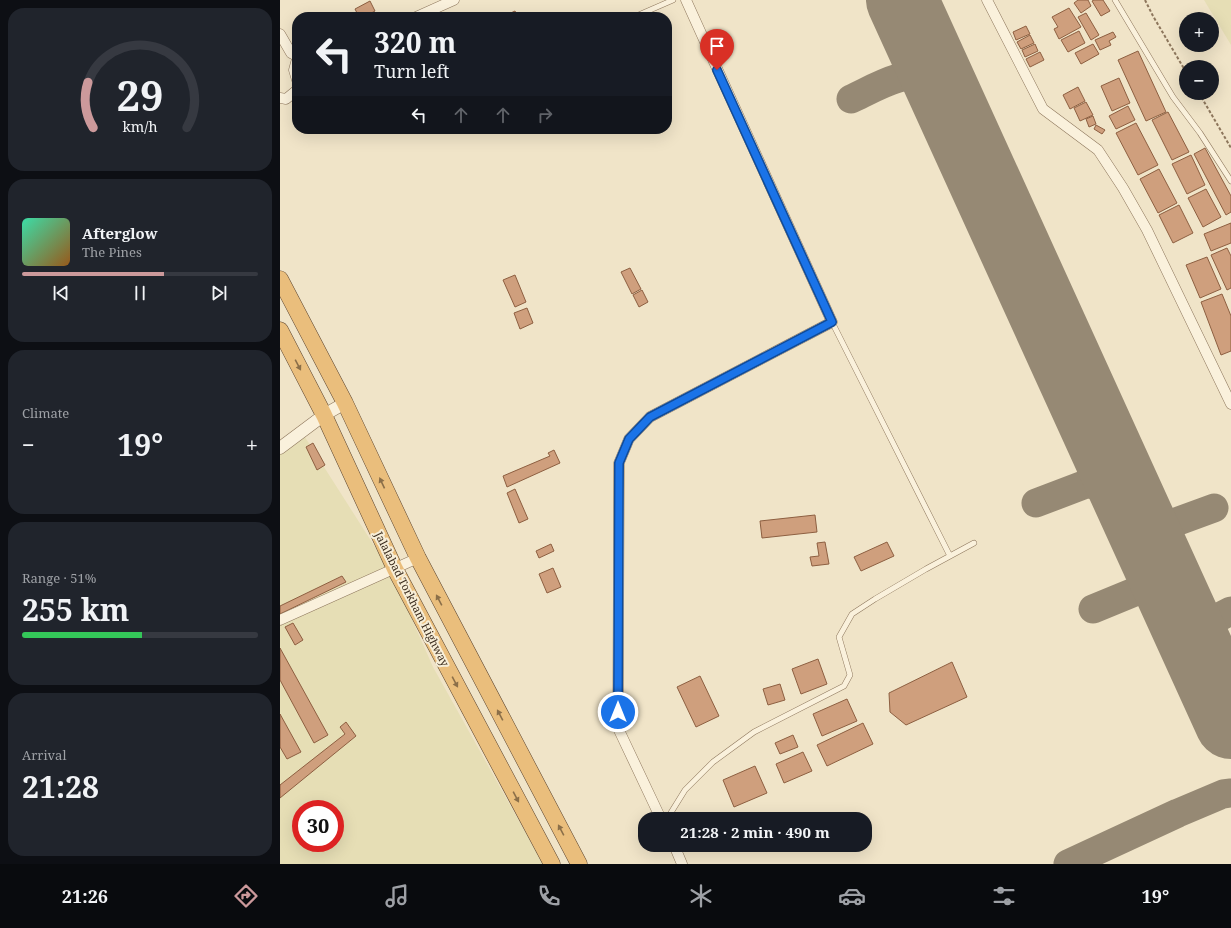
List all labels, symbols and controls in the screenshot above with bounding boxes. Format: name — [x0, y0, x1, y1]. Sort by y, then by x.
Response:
map controls — [1179, 12, 1219, 100]
button: + — [1179, 12, 1219, 52]
text: 320 m — [374, 23, 456, 61]
icon: left — [308, 28, 360, 80]
pin — [700, 29, 734, 70]
icon: arrive — [706, 35, 728, 57]
text: Turn left — [374, 59, 449, 83]
button: − — [1179, 60, 1219, 100]
text: 29 — [116, 66, 164, 122]
icon: left — [408, 104, 430, 126]
icon: ahead — [450, 104, 472, 126]
icon: ahead — [492, 104, 514, 126]
icon: right — [534, 104, 556, 126]
text: km/h — [122, 116, 158, 135]
text: Afterglow — [82, 223, 158, 243]
text: The Pines — [82, 243, 142, 261]
icon: previous — [50, 282, 72, 304]
icon: pause — [129, 282, 151, 304]
icon: next — [208, 282, 230, 304]
one-way arrow — [295, 359, 301, 371]
text: Climate — [22, 404, 69, 422]
text: 19° — [117, 424, 163, 465]
text: − — [22, 429, 35, 459]
text: + — [246, 429, 258, 459]
one-way arrow — [379, 477, 385, 489]
street label: Jalalabad Torkham Highway — [371, 528, 453, 669]
text: Range · 51% — [22, 569, 96, 587]
text: 255 km — [22, 589, 129, 630]
one-way arrow — [436, 594, 443, 605]
one-way arrow — [452, 676, 458, 688]
position arrow — [597, 691, 639, 733]
one-way arrow — [497, 709, 503, 720]
text: Arrival — [22, 746, 66, 764]
text: 21:28 — [22, 766, 99, 807]
one-way arrow — [513, 791, 520, 803]
speed limit sign: 30 — [292, 800, 344, 852]
text: 21:28 · 2 min · 490 m — [680, 822, 830, 842]
one-way arrow — [558, 824, 564, 835]
icon: directions — [232, 882, 260, 910]
icon: music — [383, 882, 411, 910]
icon: phone — [535, 882, 563, 910]
icon: climate — [687, 882, 715, 910]
icon: car — [838, 882, 866, 910]
icon: filters — [990, 882, 1018, 910]
text: 21:26 — [62, 884, 108, 908]
text: 19° — [1142, 884, 1169, 908]

